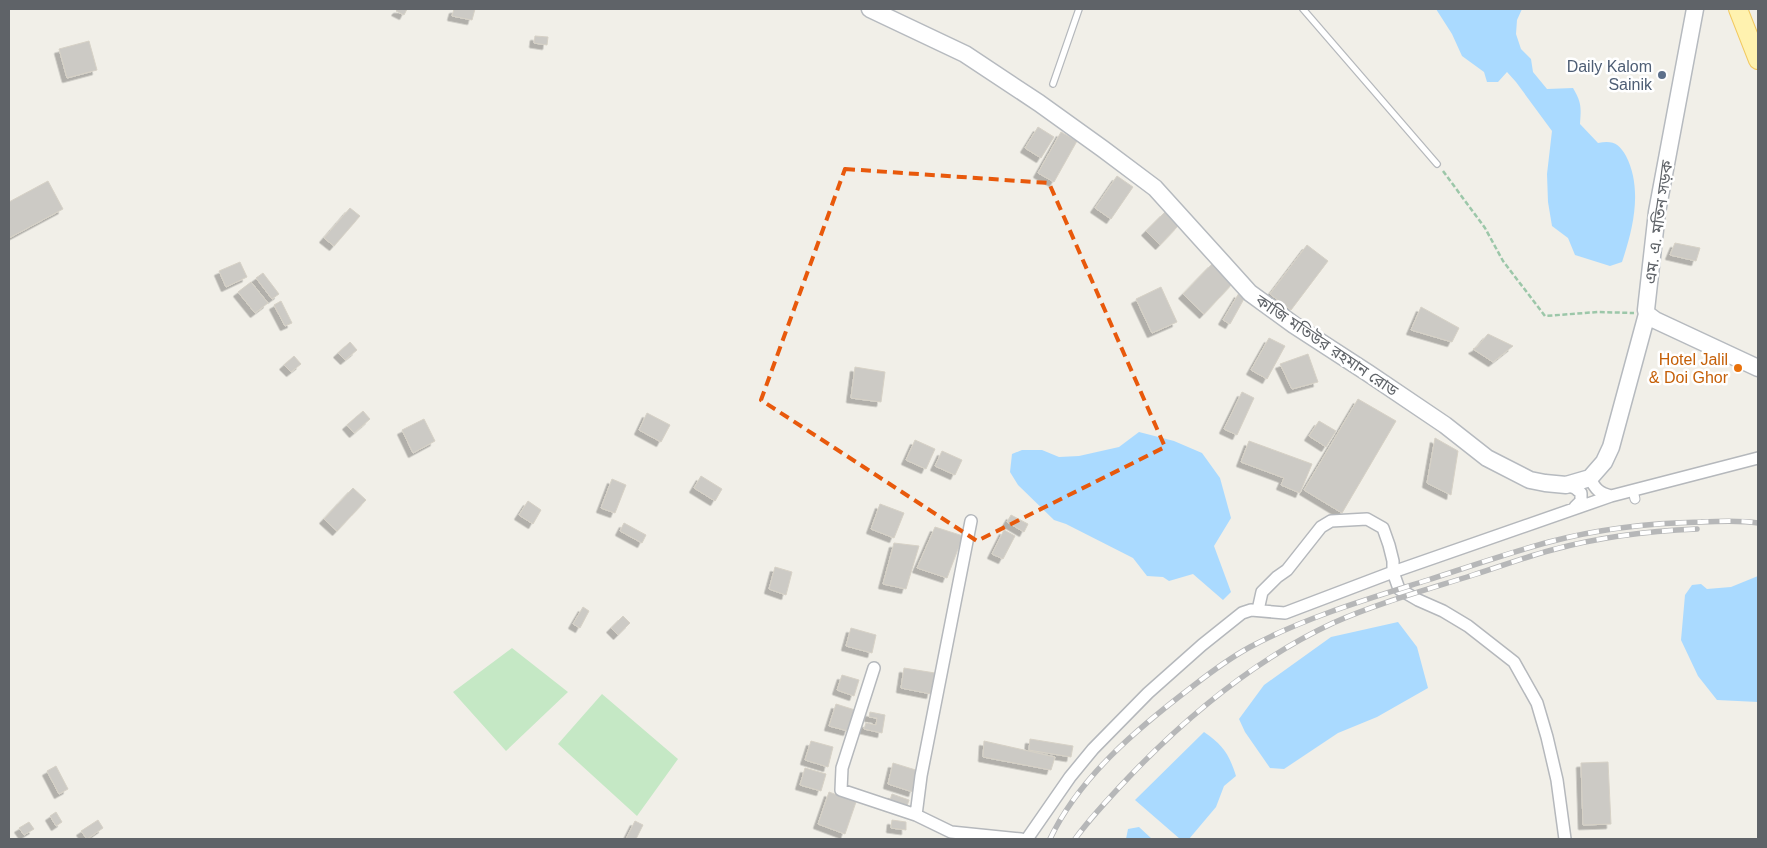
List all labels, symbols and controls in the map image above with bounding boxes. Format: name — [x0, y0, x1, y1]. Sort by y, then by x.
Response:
place label: Daily Kalom Sainik — [1567, 58, 1653, 93]
marker: Daily Kalom Sainik — [1656, 69, 1668, 81]
street label: এম. এ. মতিন সড়ক — [1640, 158, 1676, 285]
street label: কাজি মতিউর রহমান রোড — [1252, 290, 1402, 400]
place label: Hotel Jalil & Doi Ghor — [1649, 351, 1729, 386]
marker: Hotel Jalil & Doi Ghor — [1732, 362, 1744, 374]

